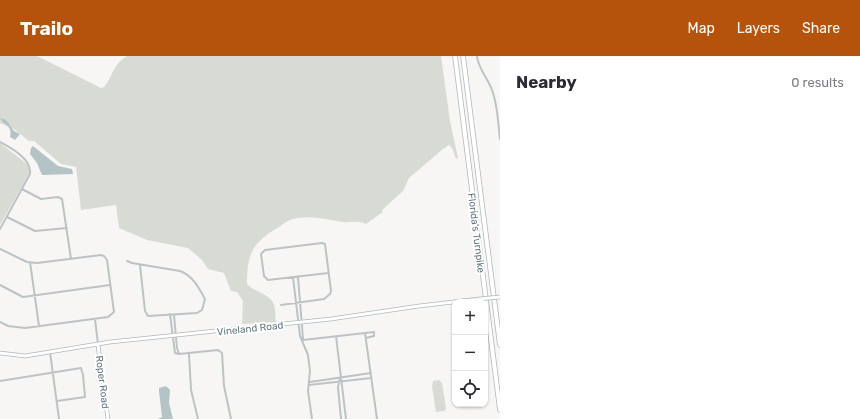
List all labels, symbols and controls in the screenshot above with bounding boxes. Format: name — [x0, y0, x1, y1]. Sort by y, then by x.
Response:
text: Trailo — [20, 17, 73, 40]
text: Map — [688, 20, 715, 37]
text: Layers — [737, 20, 780, 37]
text: Share — [802, 20, 840, 37]
text: Nearby — [516, 72, 577, 92]
text: 0 results — [791, 75, 844, 90]
street label: Florida's Turnpike — [465, 192, 487, 274]
map controls — [452, 299, 488, 407]
button: + — [452, 299, 488, 335]
street label: Vineland Road — [216, 320, 284, 338]
button: − — [452, 335, 488, 371]
street label: Roper Road — [93, 355, 111, 409]
button: locate — [452, 371, 488, 407]

